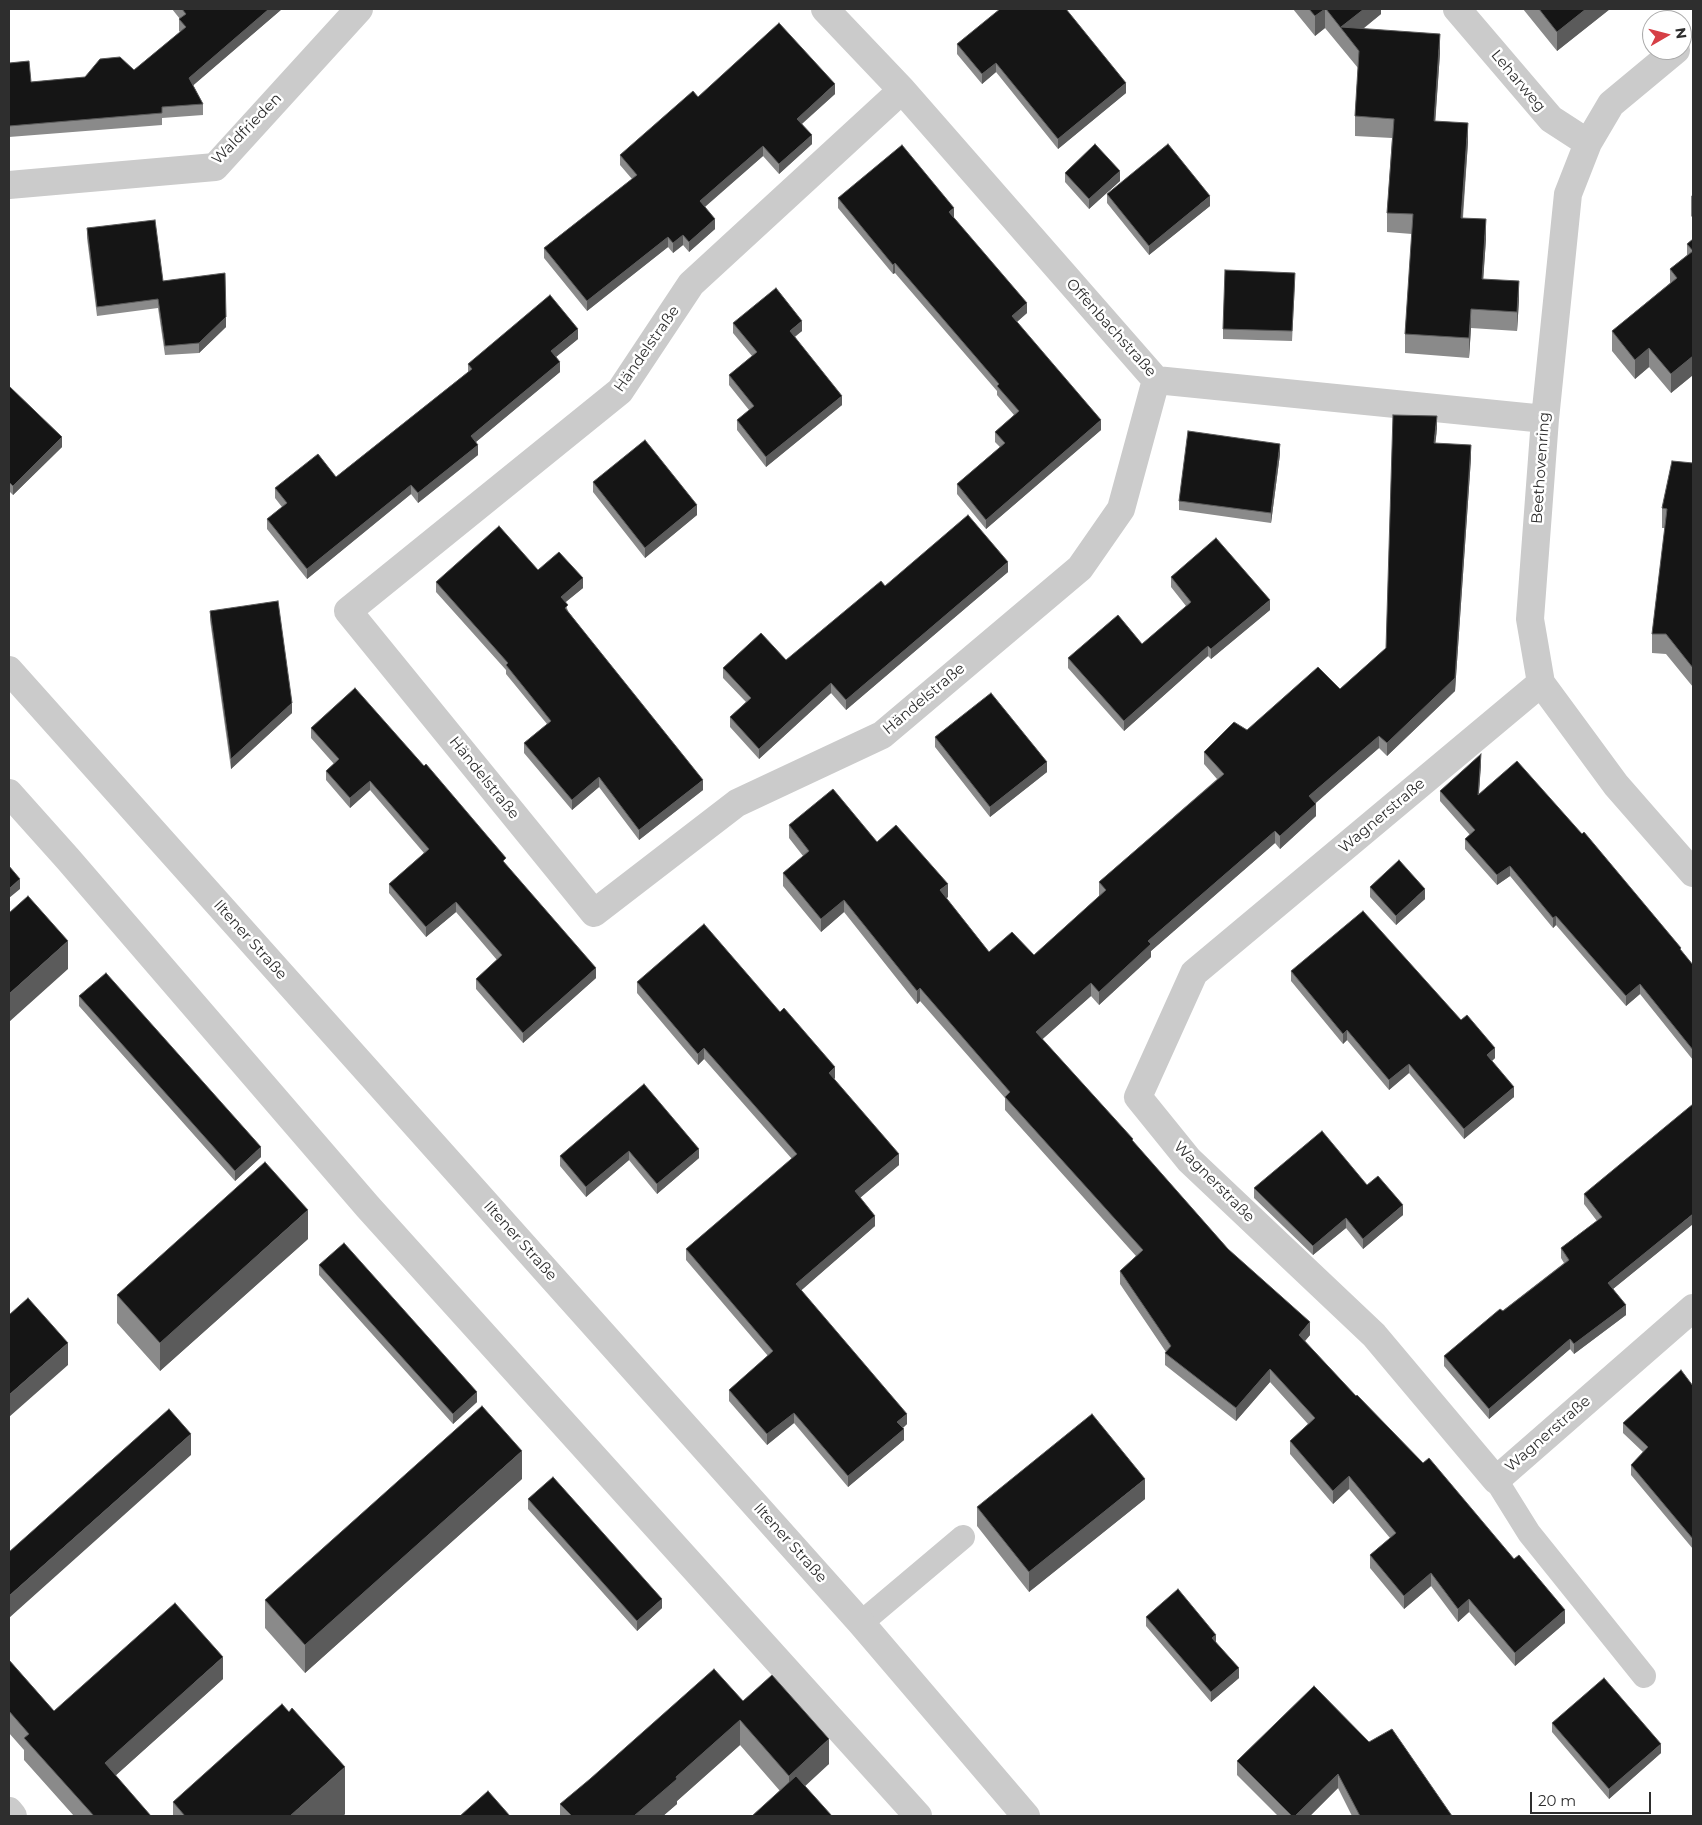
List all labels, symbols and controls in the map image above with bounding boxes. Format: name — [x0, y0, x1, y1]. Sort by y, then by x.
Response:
north arrow — [1642, 10, 1692, 60]
text: N — [1671, 26, 1691, 40]
street label: Leharweg — [1487, 46, 1549, 116]
street label: Waldfrieden — [208, 90, 286, 168]
street label: Offenbachstraße — [1062, 275, 1160, 381]
street label: Händelstraße — [611, 302, 683, 396]
street label: Beethovenring — [1528, 411, 1554, 525]
street label: Händelstraße — [879, 660, 969, 738]
street label: Händelstraße — [445, 733, 523, 823]
street label: Wagnerstraße — [1335, 775, 1429, 857]
street label: Iltener Straße — [209, 896, 291, 984]
street label: Wagnerstraße — [1170, 1138, 1258, 1226]
street label: Iltener Straße — [479, 1197, 561, 1285]
street label: Wagnerstraße — [1502, 1392, 1594, 1476]
street label: Iltener Straße — [749, 1499, 831, 1587]
scale bar — [1532, 1782, 1653, 1814]
text: 20 m — [1538, 1791, 1576, 1810]

